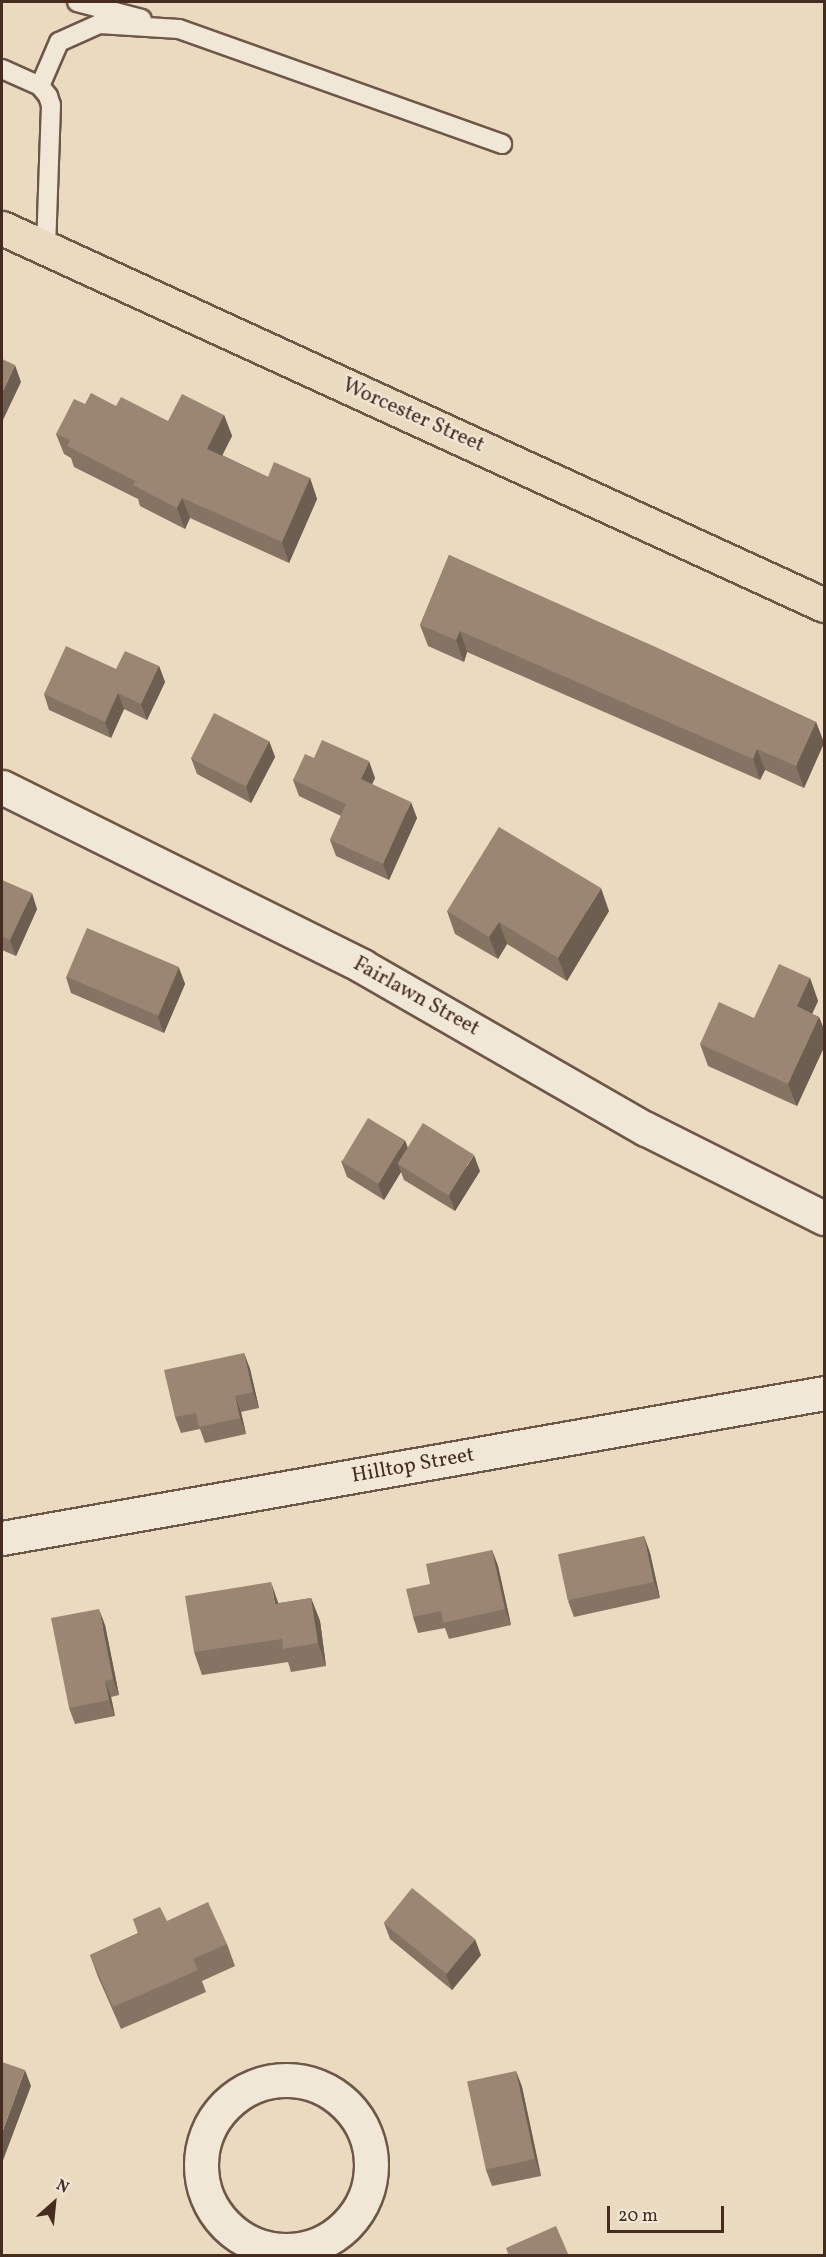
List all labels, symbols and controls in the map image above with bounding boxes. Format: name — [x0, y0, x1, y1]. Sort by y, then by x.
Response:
street label: Worcester Street — [338, 373, 488, 459]
street label: Fairlawn Street — [348, 952, 484, 1042]
street label: Hilltop Street — [350, 1443, 476, 1489]
north arrow — [24, 2173, 84, 2233]
text: N — [52, 2175, 72, 2199]
scale bar — [610, 2194, 727, 2232]
text: 20 m — [618, 2204, 658, 2229]

